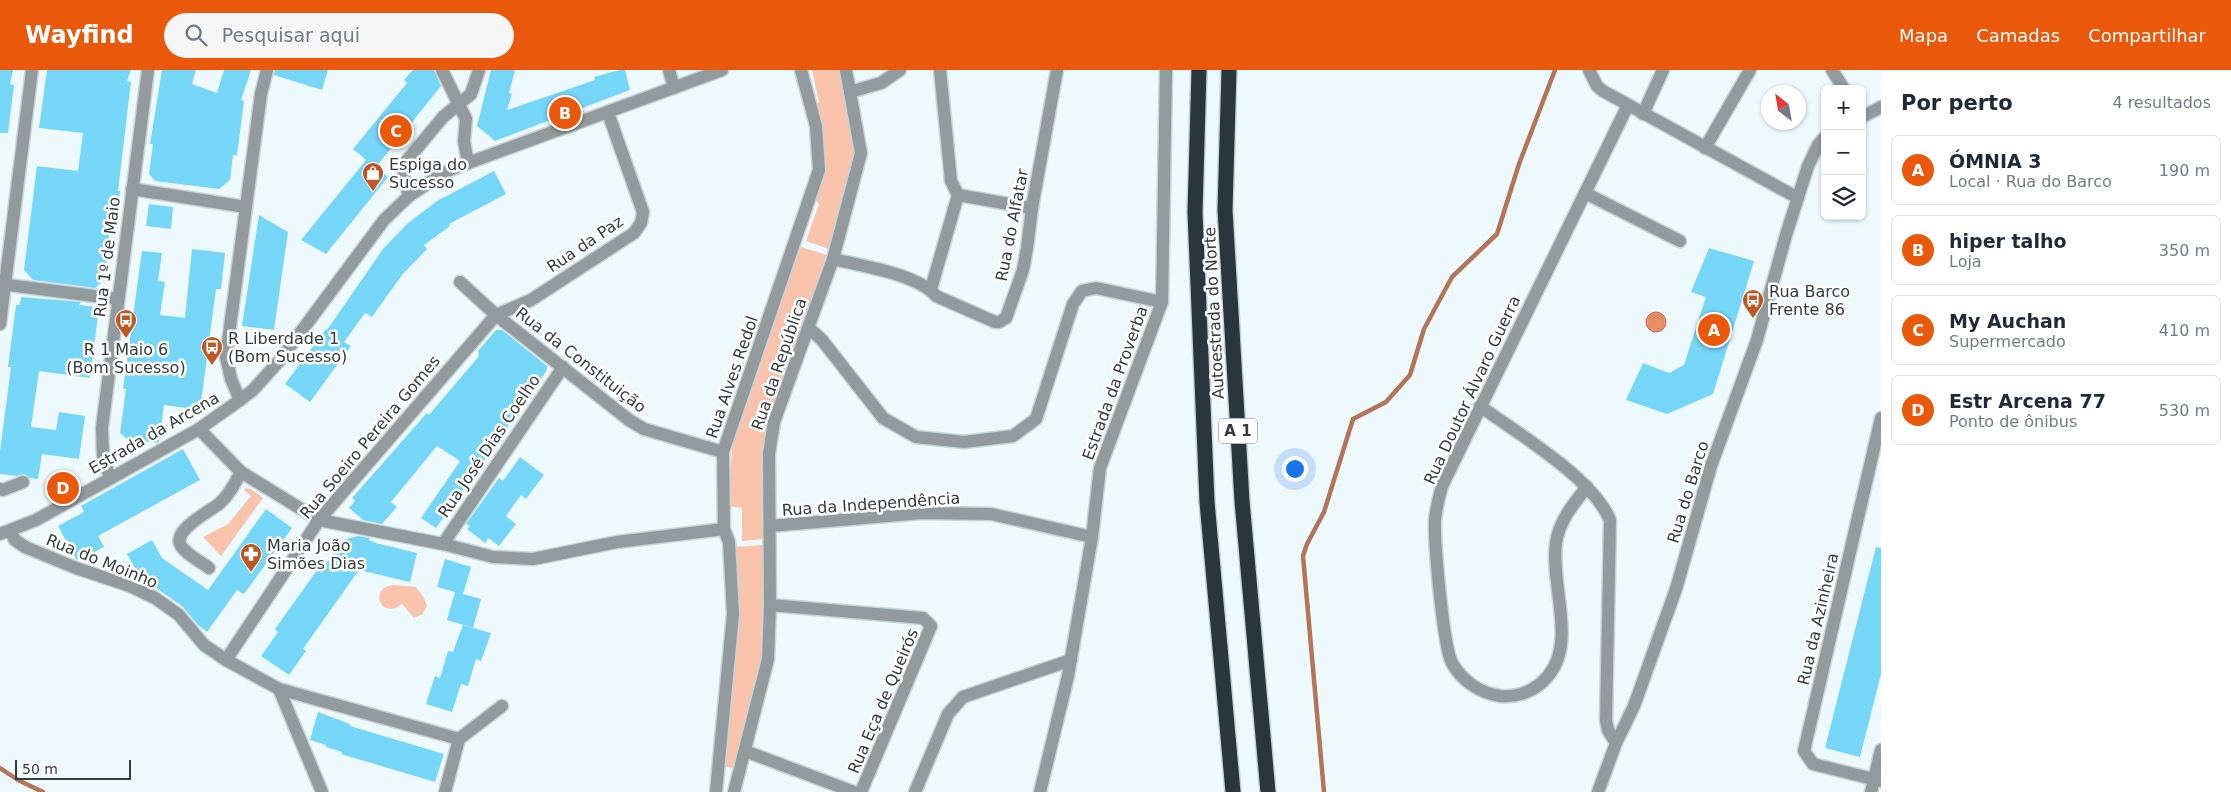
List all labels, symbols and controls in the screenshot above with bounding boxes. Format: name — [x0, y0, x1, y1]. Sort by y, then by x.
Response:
search box — [164, 13, 514, 58]
text: Wayfind — [25, 21, 134, 49]
icon: search — [182, 21, 210, 49]
text: Pesquisar aqui — [222, 24, 360, 46]
text: Mapa — [1899, 25, 1948, 46]
text: Camadas — [1976, 25, 2060, 46]
text: Compartilhar — [2088, 25, 2206, 46]
north arrow — [1761, 85, 1806, 130]
map controls — [1821, 85, 1866, 220]
button: + — [1821, 85, 1866, 130]
text: Por perto — [1901, 91, 2013, 115]
text: 4 resultados — [2112, 93, 2211, 112]
pin: B — [549, 94, 581, 132]
pin: C — [380, 112, 412, 150]
button: − — [1821, 130, 1866, 175]
text: ÓMNIA 3 — [1949, 150, 2042, 172]
place label: Espiga do Sucesso — [389, 155, 467, 192]
shop icon: Espiga do Sucesso — [361, 161, 385, 192]
text: A — [1912, 161, 1924, 180]
text: 190 m — [2159, 161, 2210, 180]
street label: Rua do Alfatar — [992, 167, 1032, 283]
text: Local · Rua do Barco — [1949, 172, 2112, 191]
button: layers — [1821, 175, 1866, 220]
street label: Rua 1º de Maio — [90, 196, 124, 318]
street label: Rua da Paz — [543, 212, 627, 276]
street label: Autoestrada do Norte — [1200, 226, 1228, 400]
text: hiper talho — [1949, 230, 2067, 252]
text: B — [1912, 241, 1924, 260]
text: 350 m — [2159, 241, 2210, 260]
text: Loja — [1949, 252, 1982, 271]
place label: Rua Barco Frente 86 — [1769, 282, 1850, 319]
bus stop icon: Rua Barco Frente 86 — [1741, 288, 1765, 319]
street label: Rua Doutor Álvaro Guerra — [1420, 293, 1524, 487]
street label: Rua da República — [747, 295, 811, 433]
street label: Rua da Constituição — [512, 303, 650, 417]
street label: Estrada da Proverba — [1078, 303, 1152, 463]
bus stop icon: R 1 Maio 6 (Bom Sucesso) — [114, 308, 138, 339]
text: My Auchan — [1949, 310, 2066, 332]
pin: A — [1698, 311, 1730, 349]
street label: Rua Alves Redol — [702, 313, 762, 441]
text: C — [1912, 321, 1924, 340]
text: 410 m — [2159, 321, 2210, 340]
place label: R Liberdade 1 (Bom Sucesso) — [228, 329, 347, 366]
text: Supermercado — [1949, 332, 2066, 351]
bus stop icon: R Liberdade 1 (Bom Sucesso) — [200, 335, 224, 366]
place label: R 1 Maio 6 (Bom Sucesso) — [66, 340, 186, 377]
street label: Rua Soeiro Pereira Gomes — [296, 351, 444, 523]
street label: Rua José Dias Coelho — [434, 371, 544, 521]
street label: Estrada da Arcena — [86, 388, 222, 478]
text: Estr Arcena 77 — [1949, 390, 2106, 412]
text: D — [1911, 401, 1925, 420]
text: 530 m — [2159, 401, 2210, 420]
text: Ponto de ônibus — [1949, 412, 2077, 431]
road number: A 1 — [1219, 418, 1257, 444]
street label: Rua do Barco — [1663, 439, 1713, 545]
your location — [1282, 456, 1308, 482]
pin: D — [47, 469, 79, 507]
street label: Rua da Independência — [781, 488, 961, 520]
street label: Rua do Moinho — [43, 530, 161, 592]
place label: Maria João Simões Dias — [267, 536, 365, 573]
pharmacy icon: Maria João Simões Dias — [239, 542, 263, 573]
street label: Rua da Azinheira — [1794, 551, 1842, 687]
street label: Rua Eça de Queirós — [844, 626, 922, 776]
scale bar — [15, 757, 131, 780]
text: 50 m — [22, 761, 58, 777]

